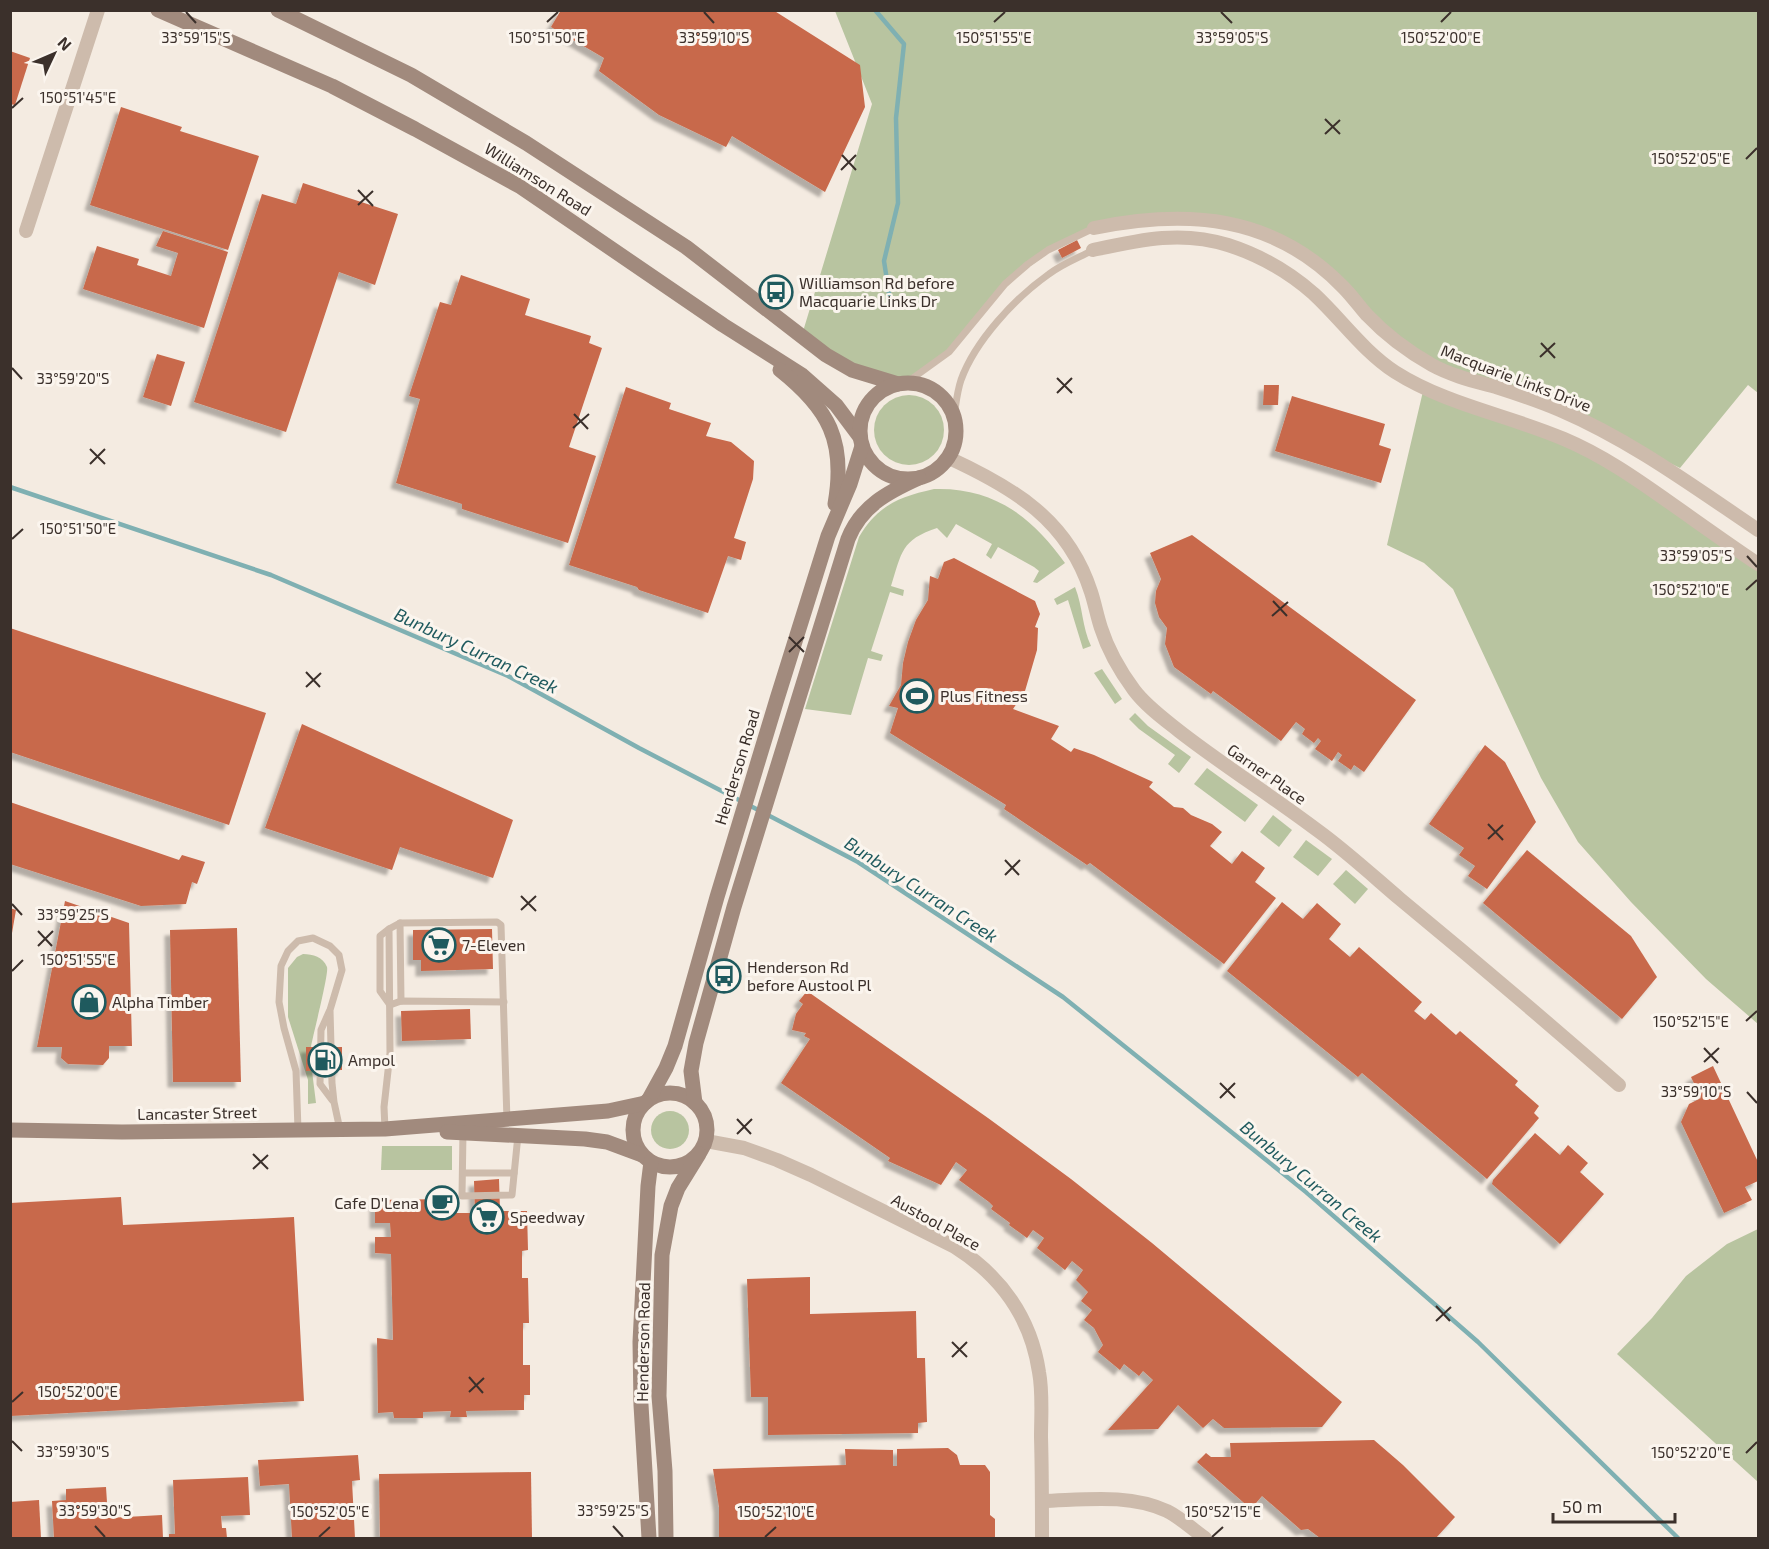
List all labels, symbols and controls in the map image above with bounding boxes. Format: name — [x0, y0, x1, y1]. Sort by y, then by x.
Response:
north arrow — [24, 24, 84, 84]
text: 33°59'15"S — [161, 28, 231, 46]
text: 150°51'50"E — [509, 28, 585, 46]
text: 33°59'10"S — [679, 28, 749, 46]
text: 150°51'55"E — [956, 28, 1032, 46]
text: 33°59'05"S — [1196, 28, 1268, 46]
text: 150°52'00"E — [1401, 28, 1481, 46]
text: N — [54, 32, 76, 54]
text: 150°51'45"E — [40, 88, 116, 106]
street label: Williamson Road — [481, 138, 595, 219]
text: 150°52'05"E — [1652, 149, 1730, 167]
place label: Williamson Rd before Macquarie Links Dr — [799, 273, 955, 310]
bus stop icon: Williamson Rd before Macquarie Links Dr — [758, 274, 794, 310]
street label: Macquarie Links Drive — [1438, 340, 1594, 415]
text: 33°59'20"S — [36, 369, 110, 387]
text: 150°51'50"E — [40, 519, 116, 537]
text: 33°59'05"S — [1660, 546, 1732, 564]
text: 150°52'10"E — [1653, 580, 1729, 598]
water label: Bunbury Curran Creek — [391, 602, 562, 698]
sports icon: Plus Fitness — [899, 678, 935, 714]
place label: Plus Fitness — [940, 686, 1028, 705]
street label: Henderson Road — [710, 707, 763, 827]
street label: Garner Place — [1224, 739, 1310, 808]
water label: Bunbury Curran Creek — [841, 831, 1002, 947]
text: 33°59'25"S — [37, 905, 109, 923]
supermarket icon: 7-Eleven — [421, 927, 457, 963]
place label: 7-Eleven — [462, 935, 526, 954]
text: 150°51'55"E — [40, 950, 116, 968]
place label: Henderson Rd before Austool Pl — [747, 957, 872, 994]
bus stop icon: Henderson Rd before Austool Pl — [706, 958, 742, 994]
shop icon: Alpha Timber — [71, 984, 107, 1020]
place label: Alpha Timber — [112, 992, 209, 1011]
text: 150°52'15"E — [1653, 1012, 1729, 1030]
fuel station icon: Ampol — [307, 1042, 343, 1078]
place label: Ampol — [348, 1050, 395, 1069]
text: 33°59'10"S — [1661, 1082, 1731, 1100]
street label: Lancaster Street — [137, 1102, 257, 1123]
water label: Bunbury Curran Creek — [1236, 1116, 1387, 1247]
cafe icon: Cafe D'Lena — [424, 1185, 460, 1221]
street label: Austool Place — [888, 1189, 984, 1254]
place label: Cafe D'Lena — [334, 1193, 419, 1212]
supermarket icon: Speedway — [469, 1199, 505, 1235]
place label: Speedway — [510, 1207, 586, 1226]
street label: Henderson Road — [632, 1282, 653, 1402]
text: 150°52'00"E — [38, 1382, 118, 1400]
text: 33°59'30"S — [37, 1442, 109, 1460]
text: 150°52'20"E — [1651, 1443, 1731, 1461]
scale bar — [1553, 1486, 1674, 1524]
text: 50 m — [1562, 1495, 1602, 1517]
text: 33°59'30"S — [59, 1501, 131, 1519]
text: 33°59'25"S — [577, 1501, 649, 1519]
text: 150°52'05"E — [291, 1502, 369, 1520]
text: 150°52'10"E — [738, 1502, 814, 1520]
text: 150°52'15"E — [1185, 1502, 1261, 1520]

